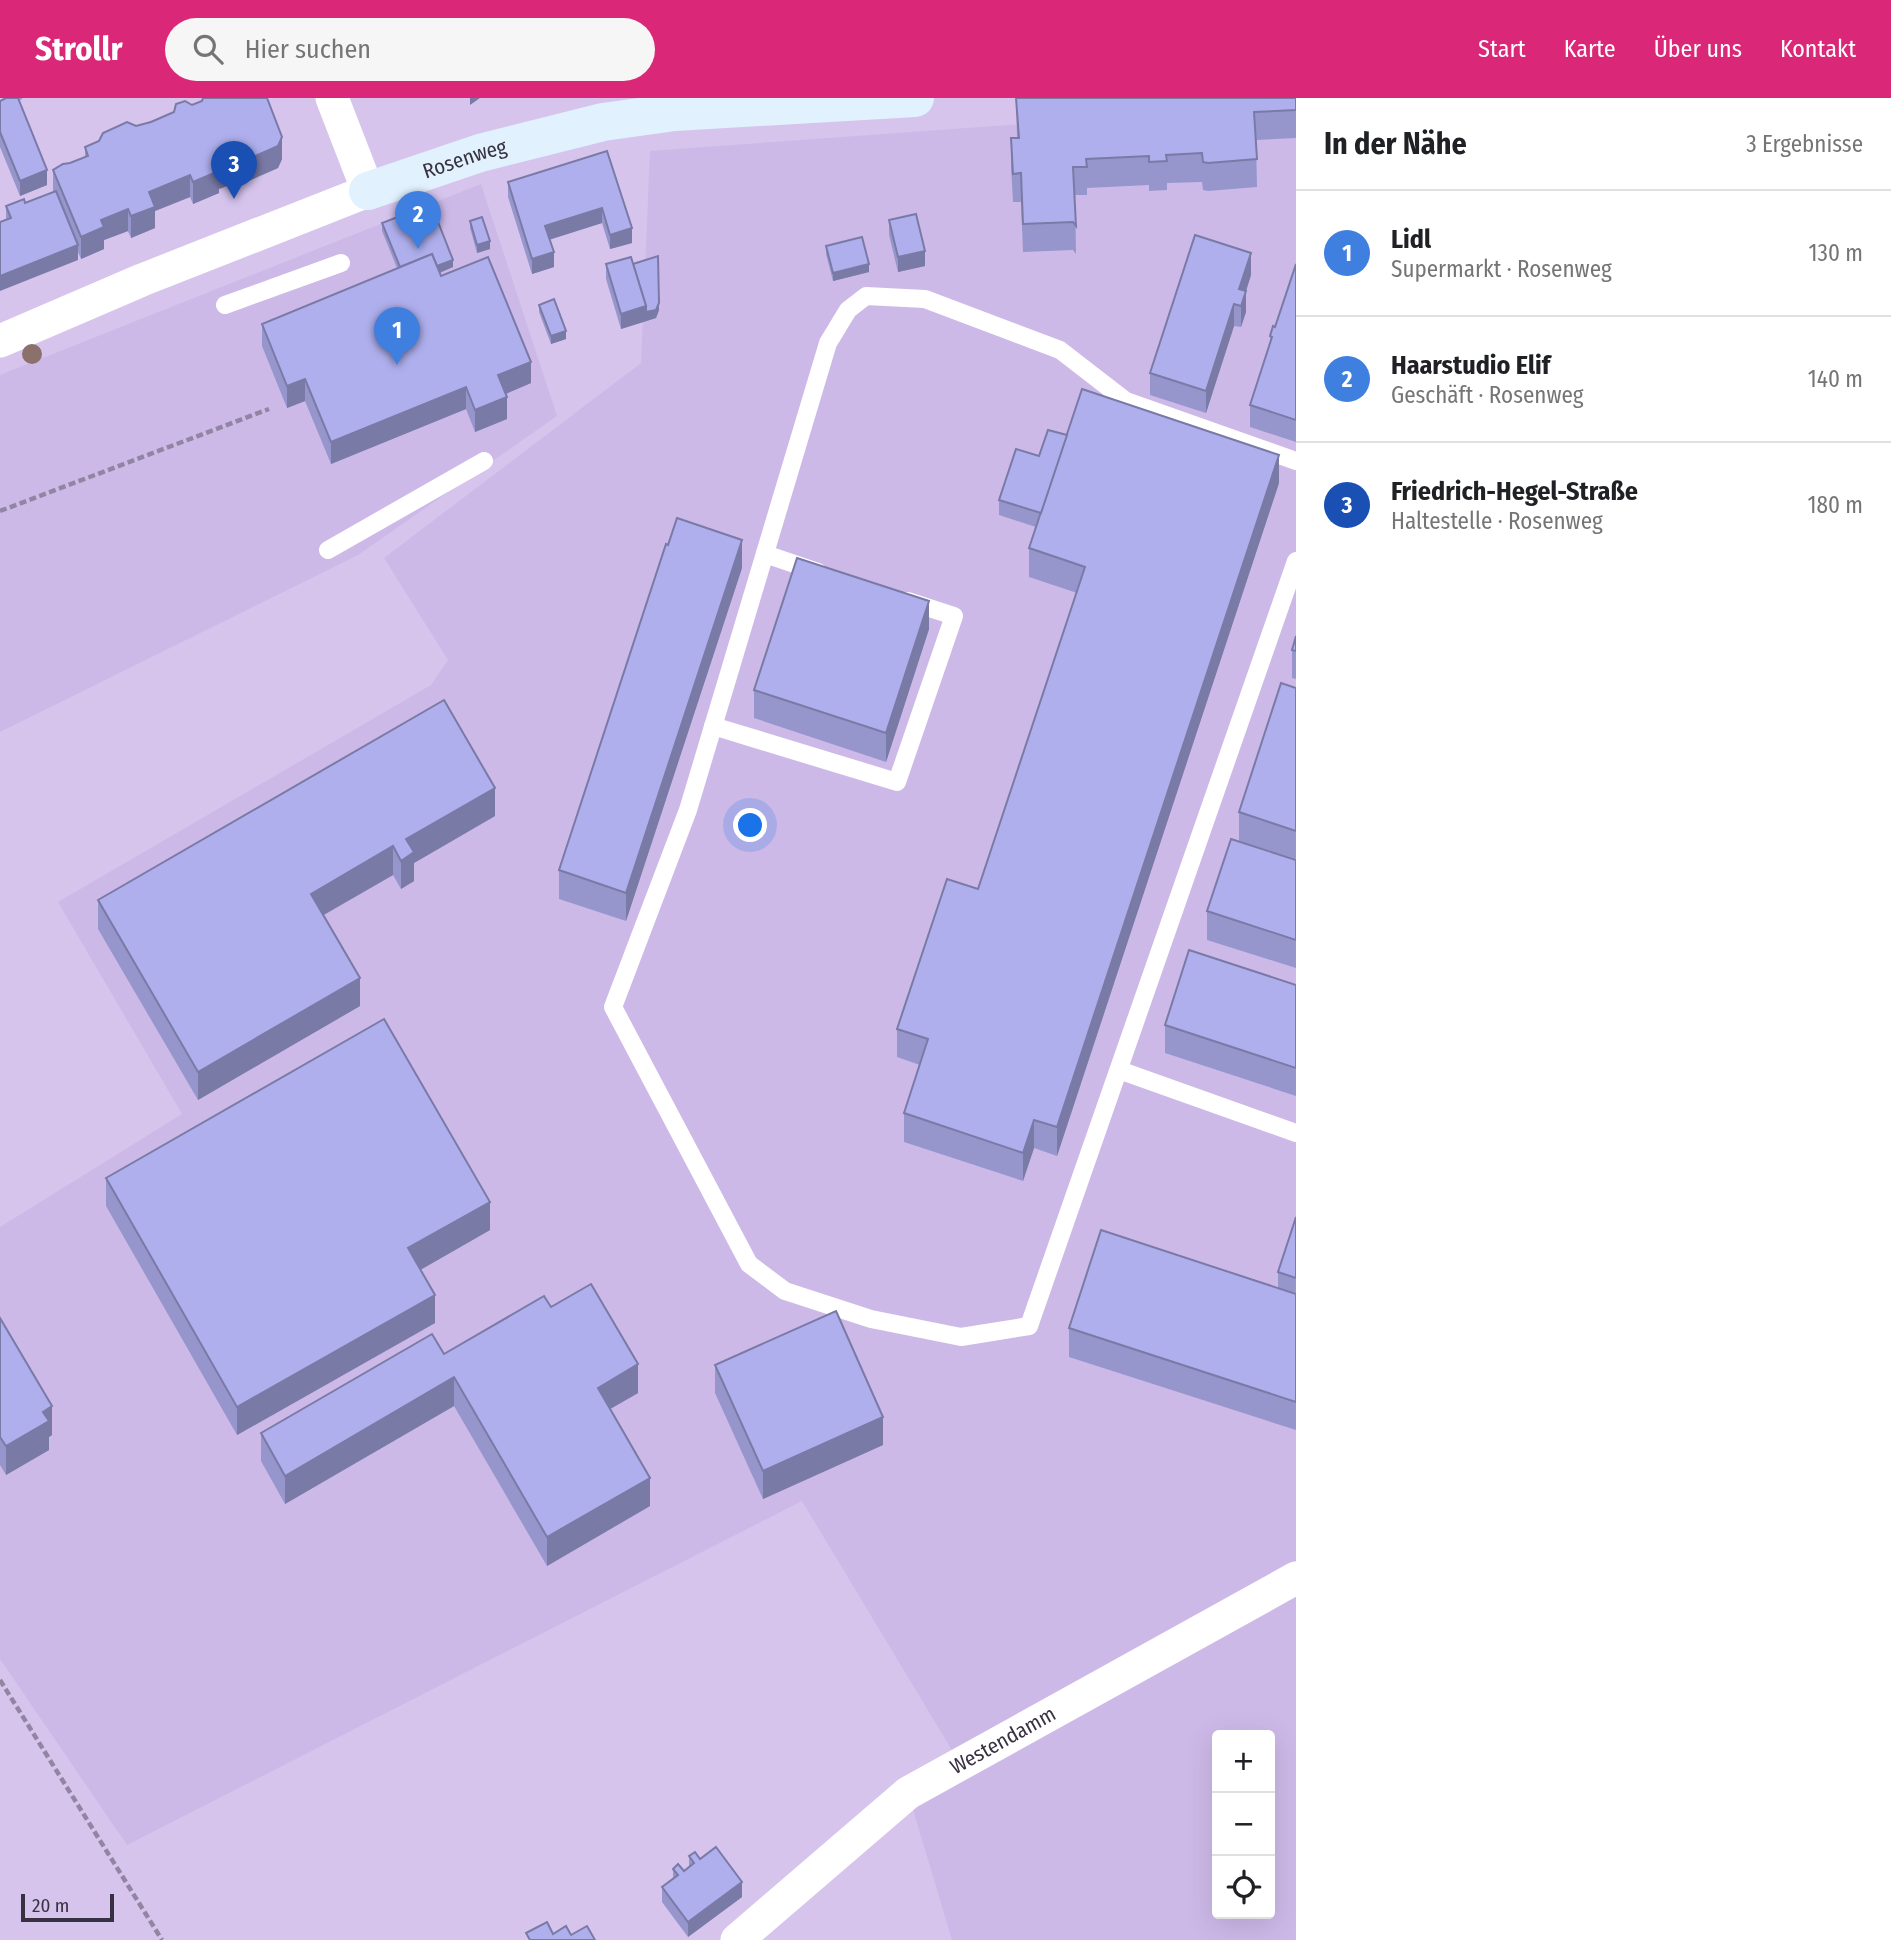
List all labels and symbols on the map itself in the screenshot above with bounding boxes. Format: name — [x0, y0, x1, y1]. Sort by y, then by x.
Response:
street label: Rosenweg — [419, 134, 510, 184]
pin: 3 — [211, 141, 257, 199]
pin: 2 — [395, 191, 441, 249]
pin: 1 — [374, 307, 420, 365]
your location — [733, 808, 767, 842]
street label: Westendamm — [946, 1701, 1060, 1780]
scale bar — [21, 1891, 114, 1923]

